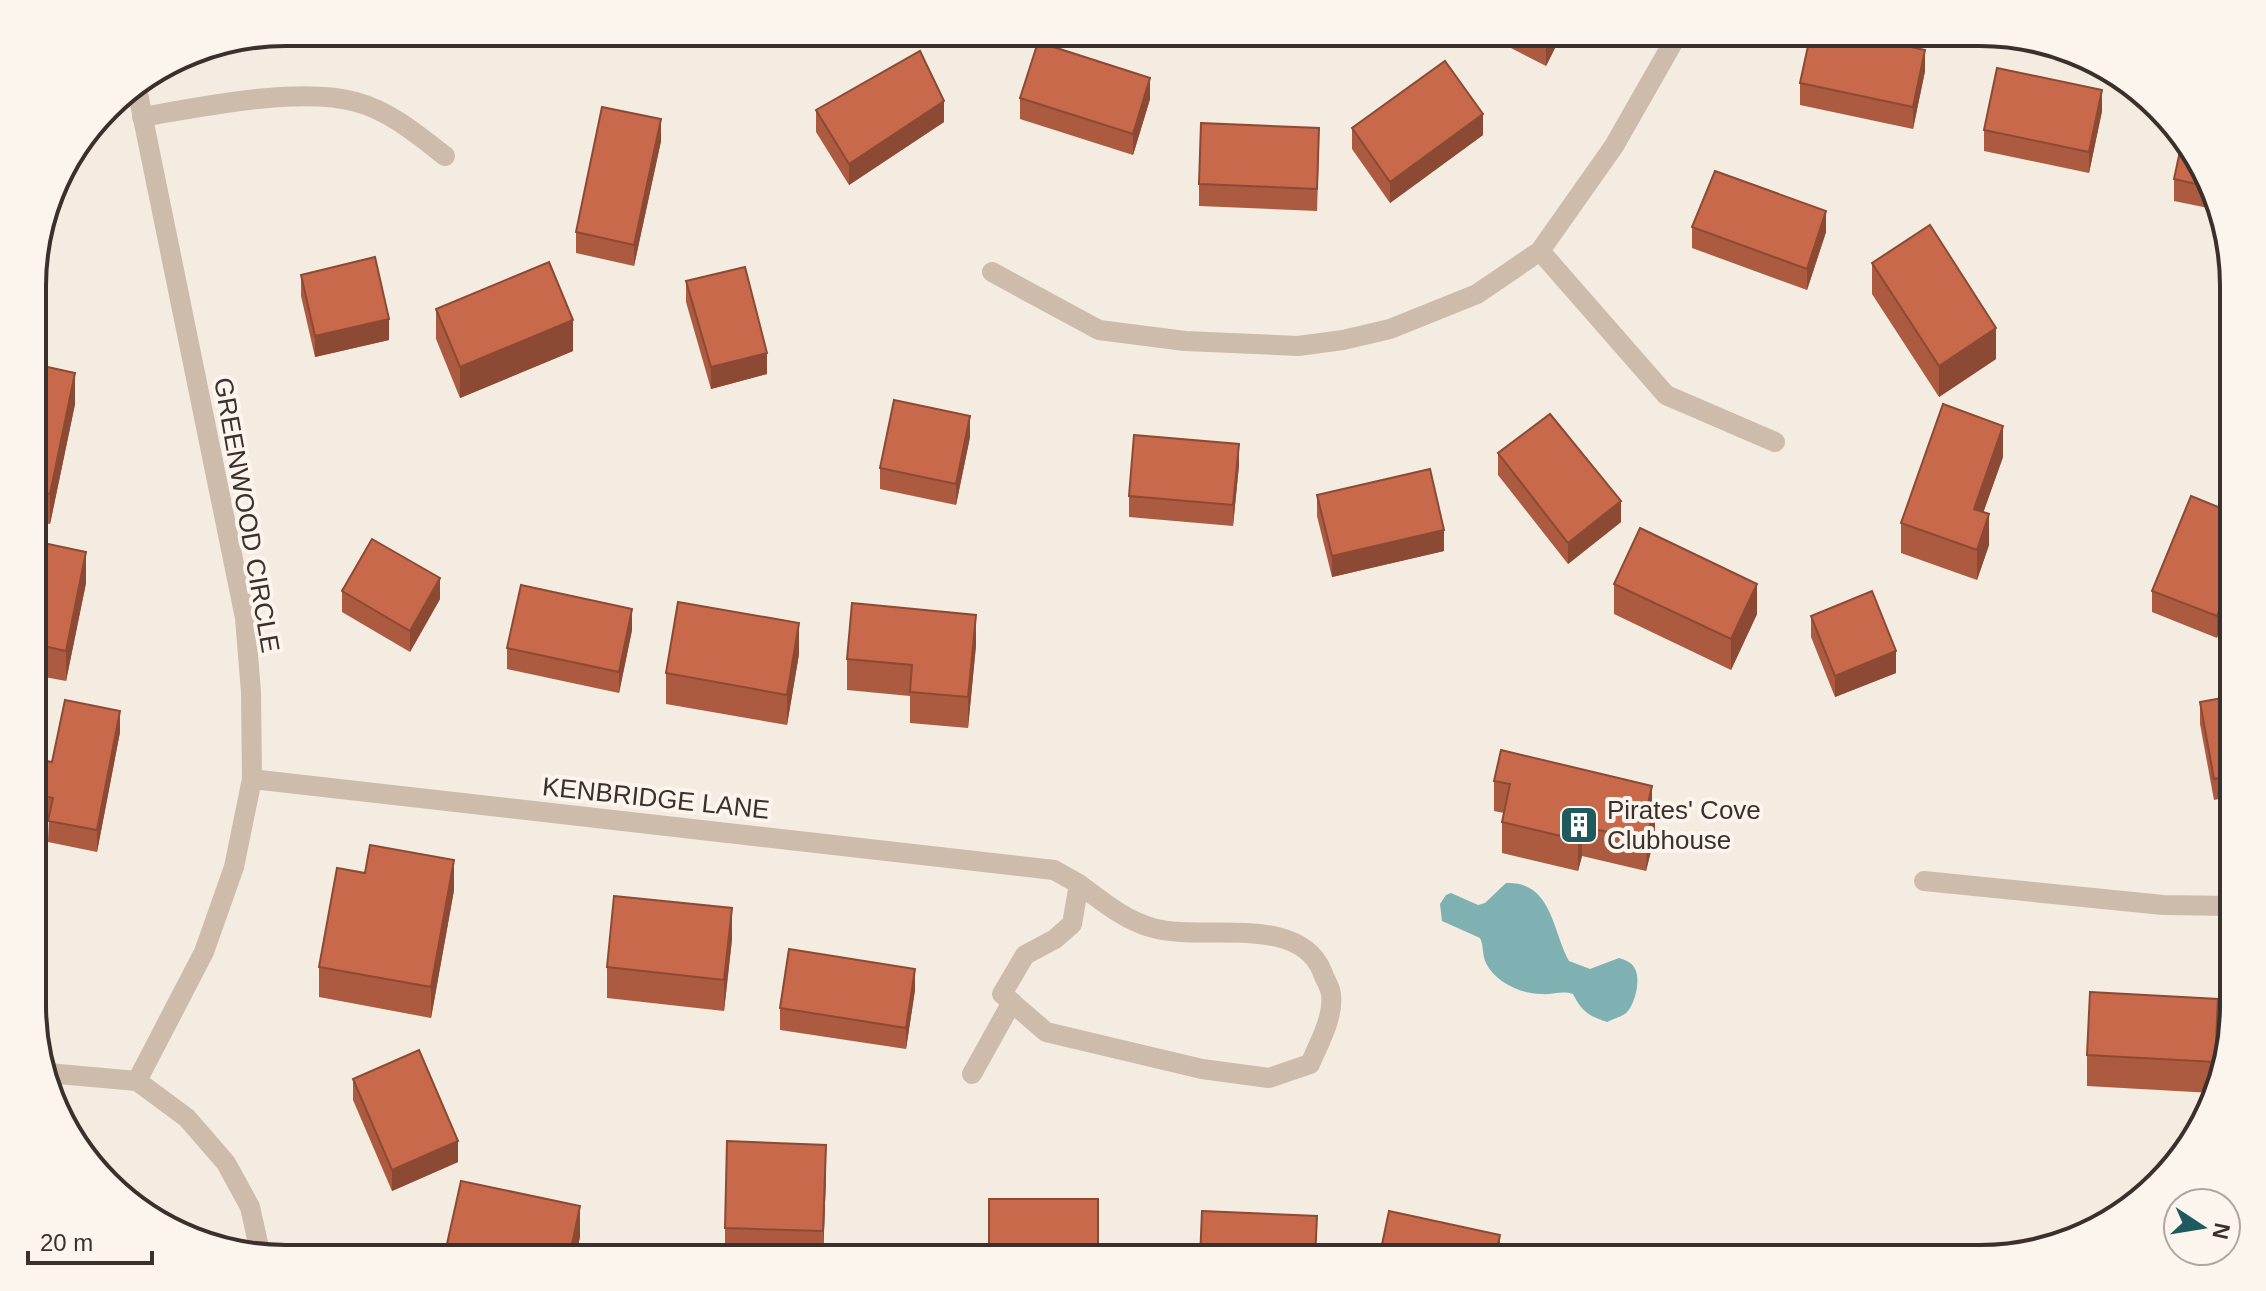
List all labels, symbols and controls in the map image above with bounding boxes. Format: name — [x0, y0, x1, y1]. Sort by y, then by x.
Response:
street label: GREENWOOD CIRCLE — [208, 375, 286, 655]
street label: KENBRIDGE LANE — [541, 771, 771, 825]
place label: Pirates' Cove Clubhouse — [1607, 795, 1761, 855]
building icon: Pirates' Cove Clubhouse — [1558, 804, 1600, 846]
north arrow — [2162, 1187, 2242, 1267]
scale bar — [28, 1215, 152, 1265]
text: N — [2207, 1221, 2235, 1241]
text: 20 m — [40, 1229, 93, 1256]

